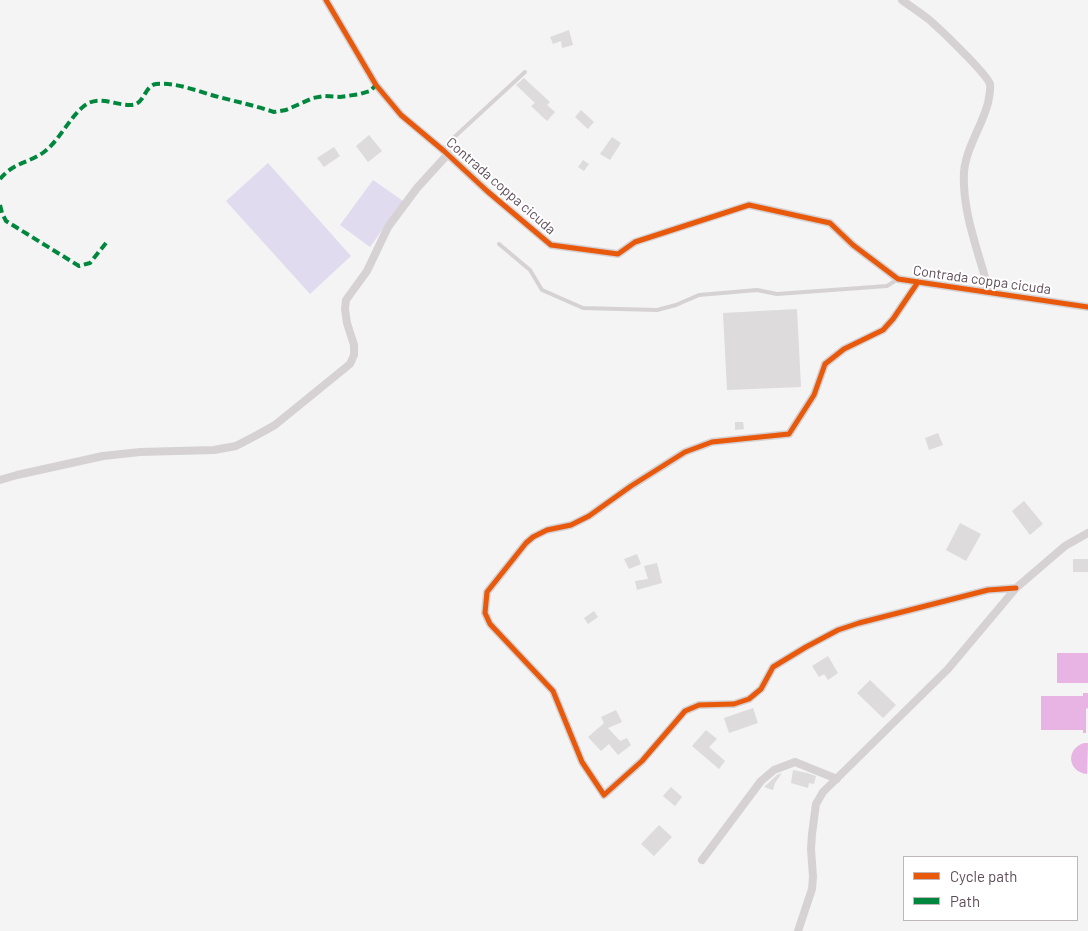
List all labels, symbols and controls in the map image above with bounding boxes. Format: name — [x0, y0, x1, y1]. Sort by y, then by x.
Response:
street label: Contrada coppa cicuda — [443, 134, 559, 238]
street label: Contrada coppa cicuda — [912, 262, 1052, 298]
legend — [903, 856, 1078, 921]
text: Cycle path — [950, 867, 1017, 885]
text: Path — [950, 892, 980, 910]

